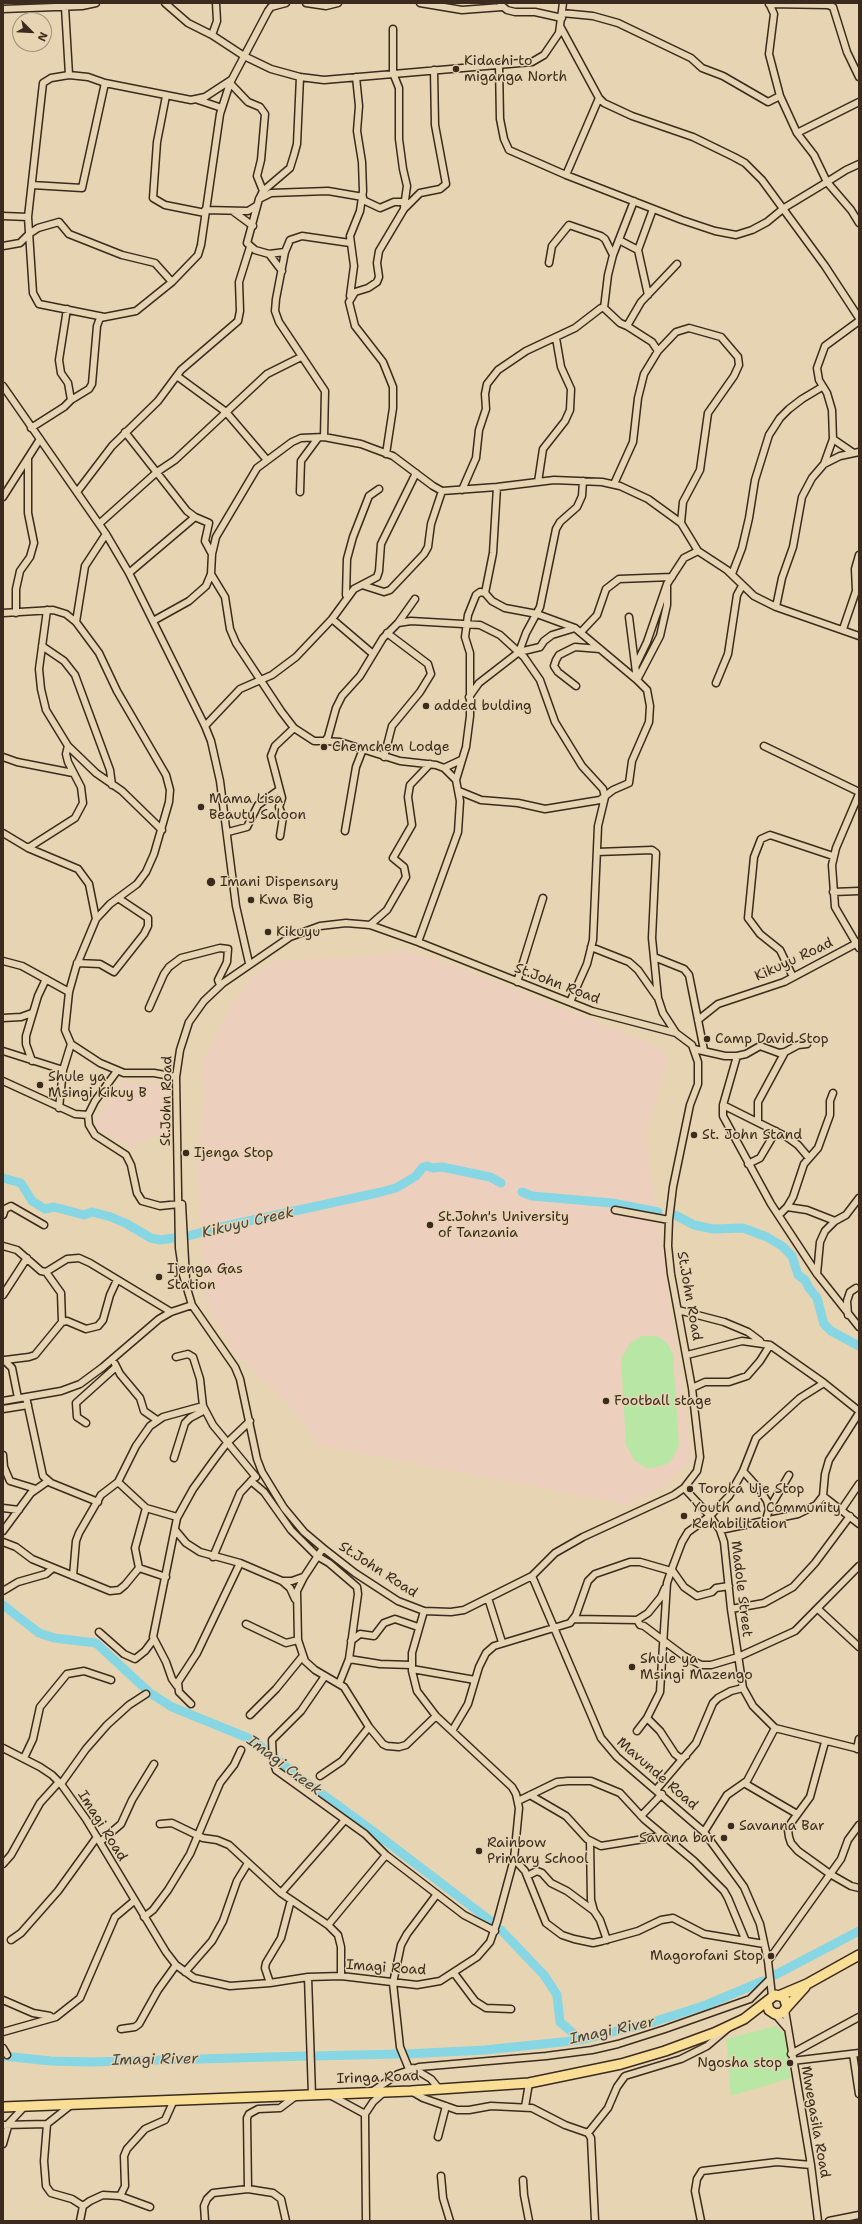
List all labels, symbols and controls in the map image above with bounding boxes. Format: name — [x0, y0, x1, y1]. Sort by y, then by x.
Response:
north arrow — [12, 12, 52, 52]
text: N — [34, 30, 51, 44]
place label: Kidachi to miganga North — [464, 53, 567, 86]
marker: Kidachi to miganga North — [451, 64, 461, 74]
place label: added bulding — [434, 698, 532, 714]
marker: added bulding — [421, 701, 431, 711]
place label: Chemchem Lodge — [332, 739, 450, 755]
marker: Chemchem Lodge — [319, 742, 329, 752]
place label: Mama Lisa Beauty Saloon — [209, 791, 306, 824]
marker: Mama Lisa Beauty Saloon — [196, 802, 206, 812]
place label: Imani Dispensary — [220, 874, 339, 890]
marker: Imani Dispensary — [205, 876, 217, 888]
place label: Kwa Big — [259, 892, 313, 908]
marker: Kwa Big — [246, 895, 256, 905]
place label: Kikuyu — [276, 924, 320, 940]
marker: Kikuyu — [263, 927, 273, 937]
street label: Kikuyu Road — [752, 935, 836, 985]
street label: St.John Road — [512, 960, 602, 1008]
place label: Camp David Stop — [715, 1031, 829, 1047]
marker: Camp David Stop — [702, 1034, 712, 1044]
street label: St.John Road — [158, 1056, 176, 1146]
place label: Shule ya Msingi Kikuy B — [48, 1069, 147, 1102]
marker: Shule ya Msingi Kikuy B — [35, 1080, 45, 1090]
place label: St. John Stand — [702, 1127, 802, 1143]
marker: St. John Stand — [689, 1130, 699, 1140]
place label: Ijenga Stop — [194, 1145, 273, 1161]
marker: Ijenga Stop — [181, 1148, 191, 1158]
water label: Kikuyu Creek — [200, 1204, 296, 1242]
place label: St.John's University of Tanzania — [438, 1209, 569, 1242]
marker: St.John's University of Tanzania — [425, 1220, 435, 1230]
street label: St.John Road — [673, 1250, 705, 1342]
place label: Ijenga Gas Station — [167, 1261, 243, 1294]
marker: Ijenga Gas Station — [154, 1272, 164, 1282]
place label: Football stage — [614, 1393, 712, 1409]
marker: Football stage — [601, 1396, 611, 1406]
place label: Toroka Uje Stop — [698, 1481, 804, 1497]
marker: Toroka Uje Stop — [685, 1484, 695, 1494]
place label: Youth and Community Rehabilitation — [692, 1500, 841, 1532]
marker: Youth and Community Rehabilitation — [679, 1511, 689, 1521]
street label: St.John Road — [336, 1538, 420, 1602]
street label: Madole Street — [727, 1540, 755, 1638]
place label: Shule ya Msingi Mazengo — [640, 1651, 753, 1684]
marker: Shule ya Msingi Mazengo — [627, 1662, 637, 1672]
water label: Imagi Creek — [243, 1732, 325, 1800]
street label: Mavunde Road — [613, 1734, 701, 1814]
street label: Imagi Road — [74, 1788, 130, 1864]
place label: Savanna Bar — [739, 1818, 825, 1834]
marker: Savanna Bar — [726, 1821, 736, 1831]
place label: Savana bar — [639, 1830, 716, 1846]
marker: Savana bar — [719, 1833, 729, 1843]
place label: Rainbow Primary School — [487, 1835, 588, 1868]
marker: Rainbow Primary School — [474, 1846, 484, 1856]
place label: Magorofani Stop — [650, 1948, 763, 1964]
marker: Magorofani Stop — [766, 1951, 776, 1961]
street label: Imagi Road — [345, 1957, 427, 1979]
water label: Imagi River — [568, 2013, 656, 2049]
water label: Imagi River — [111, 2050, 199, 2070]
place label: Ngosha stop — [697, 2055, 782, 2071]
marker: Ngosha stop — [785, 2058, 795, 2068]
street label: Mwegasila Road — [797, 2065, 833, 2179]
street label: Iringa Road — [336, 2068, 420, 2088]

